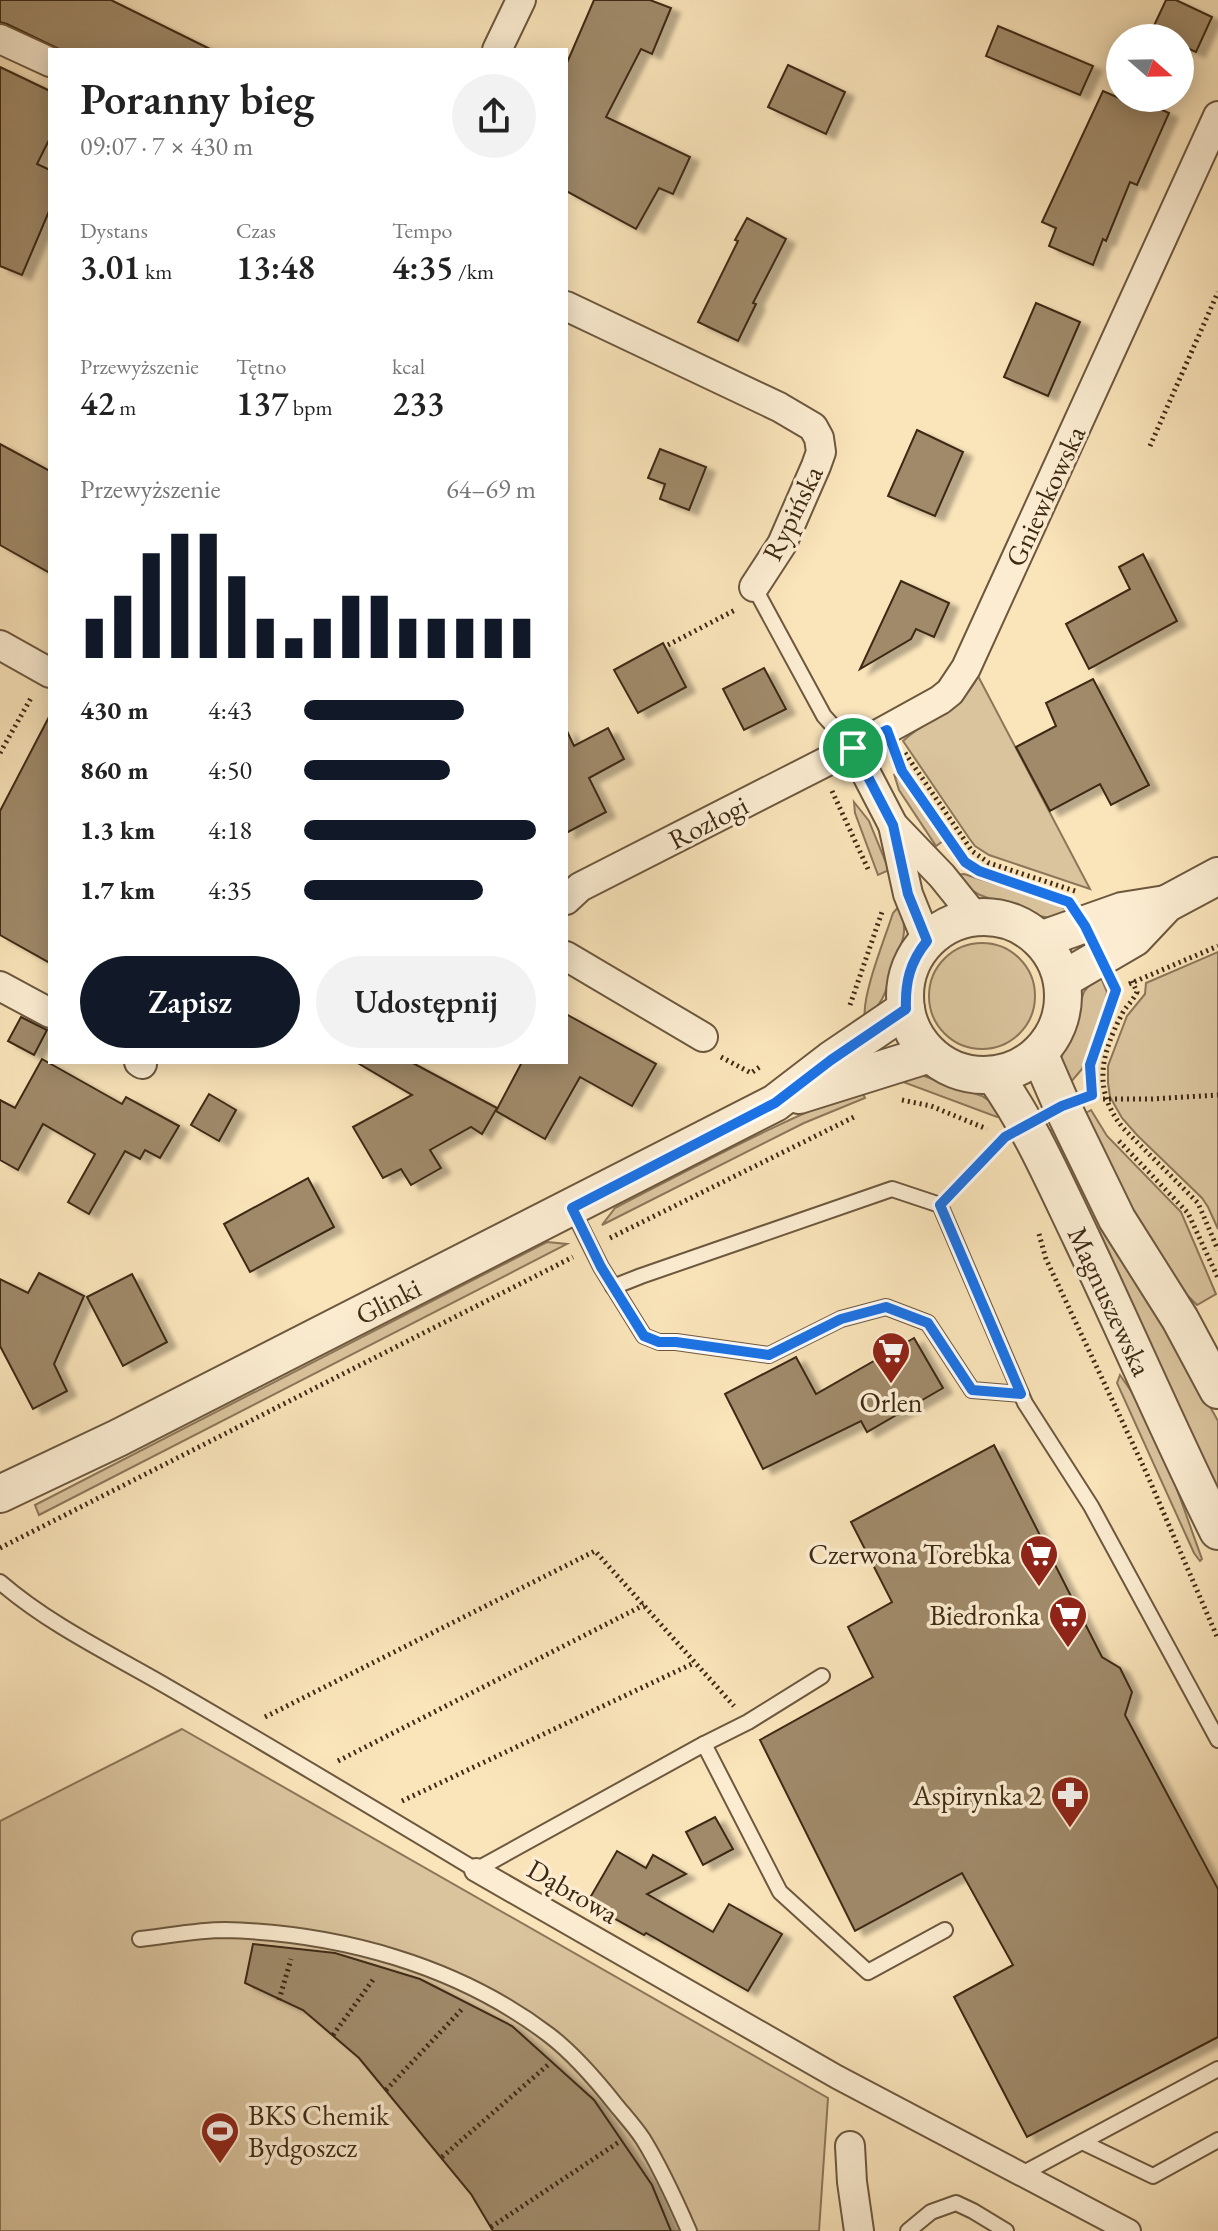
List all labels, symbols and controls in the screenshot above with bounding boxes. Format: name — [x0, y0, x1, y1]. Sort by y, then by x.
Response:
north arrow — [1106, 24, 1194, 112]
map controls — [1106, 24, 1194, 112]
text: Poranny bieg — [80, 70, 315, 127]
button: share — [452, 74, 536, 158]
text: 09:07 · 7 × 430 m — [80, 129, 253, 163]
text: Dystans — [80, 216, 148, 245]
text: Czas — [236, 216, 276, 245]
text: Tempo — [392, 216, 452, 245]
text: 3.01 — [80, 245, 141, 289]
text: 13:48 — [236, 245, 315, 289]
text: 4:35 — [392, 245, 454, 289]
text: km — [141, 257, 172, 286]
text: /km — [454, 257, 494, 286]
text: Przewyższenie — [80, 352, 199, 381]
text: Tętno — [236, 352, 286, 381]
text: kcal — [392, 352, 425, 381]
text: 42 — [80, 381, 115, 425]
text: 137 — [236, 381, 288, 425]
text: 233 — [392, 381, 444, 425]
text: m — [115, 393, 136, 422]
text: bpm — [288, 393, 333, 422]
street label: Gniewkowska — [997, 419, 1094, 572]
street label: Rypińska — [754, 459, 831, 567]
text: Przewyższenie — [80, 472, 221, 506]
text: 64–69 m — [446, 472, 536, 506]
text: 430 m — [80, 693, 148, 727]
text: 4:43 — [208, 693, 252, 727]
pin — [819, 714, 887, 782]
icon: arrive — [831, 726, 875, 770]
text: 860 m — [80, 753, 148, 787]
text: 4:50 — [208, 753, 252, 787]
street label: Rozłogi — [662, 787, 754, 857]
text: 1.3 km — [80, 813, 155, 847]
text: 4:18 — [208, 813, 252, 847]
text: 1.7 km — [80, 873, 155, 907]
text: 4:35 — [208, 873, 252, 907]
button: Zapisz — [80, 956, 300, 1048]
button: Udostępnij — [316, 956, 536, 1048]
street label: Magnuszewska — [1060, 1221, 1161, 1382]
street label: Glinki — [349, 1269, 427, 1333]
supermarket icon: Orlen — [870, 1330, 912, 1385]
place label: Orlen — [859, 1384, 923, 1420]
supermarket icon: Czerwona Torebka — [1018, 1533, 1060, 1588]
place label: Czerwona Torebka — [808, 1536, 1012, 1572]
supermarket icon: Biedronka — [1047, 1594, 1089, 1649]
place label: Biedronka — [930, 1597, 1041, 1633]
pharmacy icon: Aspirynka 2 — [1049, 1774, 1091, 1829]
place label: Aspirynka 2 — [911, 1777, 1043, 1813]
street label: Dąbrowa — [521, 1851, 626, 1932]
place label: BKS Chemik Bydgoszcz — [248, 2097, 390, 2165]
sports icon: BKS Chemik Bydgoszcz — [199, 2110, 241, 2165]

